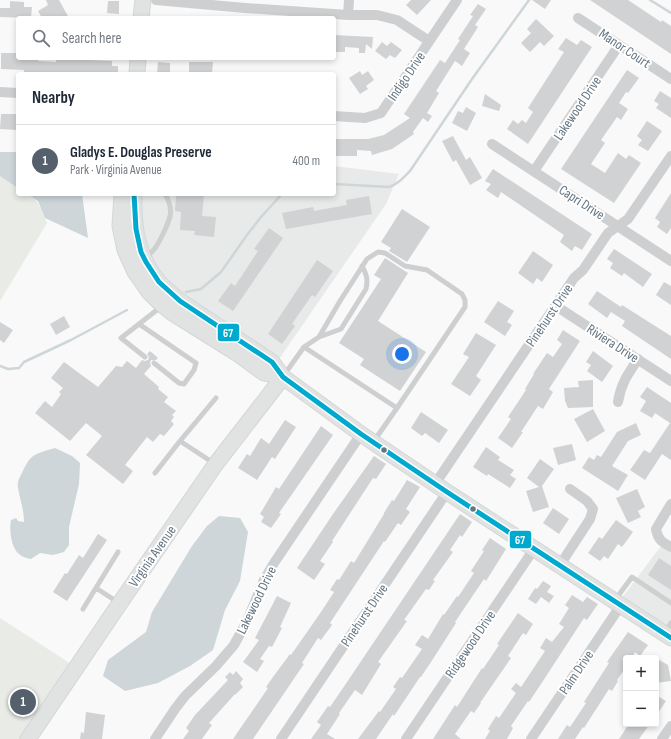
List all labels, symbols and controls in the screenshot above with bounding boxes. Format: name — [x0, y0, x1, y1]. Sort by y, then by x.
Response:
search box — [16, 16, 336, 60]
street label: Manor Court — [596, 25, 654, 72]
icon: search — [30, 27, 52, 49]
text: Search here — [62, 29, 122, 48]
street label: Indigo Drive — [384, 49, 429, 104]
street label: Lakewood Drive — [550, 73, 605, 143]
text: Nearby — [32, 88, 75, 108]
text: Gladys E. Douglas Preserve — [70, 143, 212, 162]
text: 1 — [42, 153, 48, 169]
text: 400 m — [293, 153, 320, 169]
text: Park · Virginia Avenue — [70, 162, 162, 178]
street label: Capri Drive — [556, 181, 608, 223]
street label: Pinehurst Drive — [522, 281, 577, 350]
street label: Riviera Drive — [584, 320, 642, 367]
line badge: 67 — [217, 323, 240, 342]
text: 67 — [223, 327, 233, 340]
your location — [392, 344, 412, 364]
unlabelled marker — [379, 445, 389, 455]
unlabelled marker — [468, 504, 478, 514]
street label: Virginia Avenue — [125, 522, 180, 590]
line badge: 67 — [509, 530, 532, 549]
text: 67 — [515, 534, 525, 547]
street label: Lakewood Drive — [233, 564, 280, 637]
street label: Pinehurst Drive — [337, 581, 392, 650]
street label: Ridgewood Drive — [442, 607, 499, 681]
street label: Palm Drive — [556, 647, 597, 698]
map controls — [623, 655, 659, 727]
button: + — [623, 655, 659, 691]
pin: 1 — [10, 687, 36, 717]
button: − — [623, 691, 659, 727]

